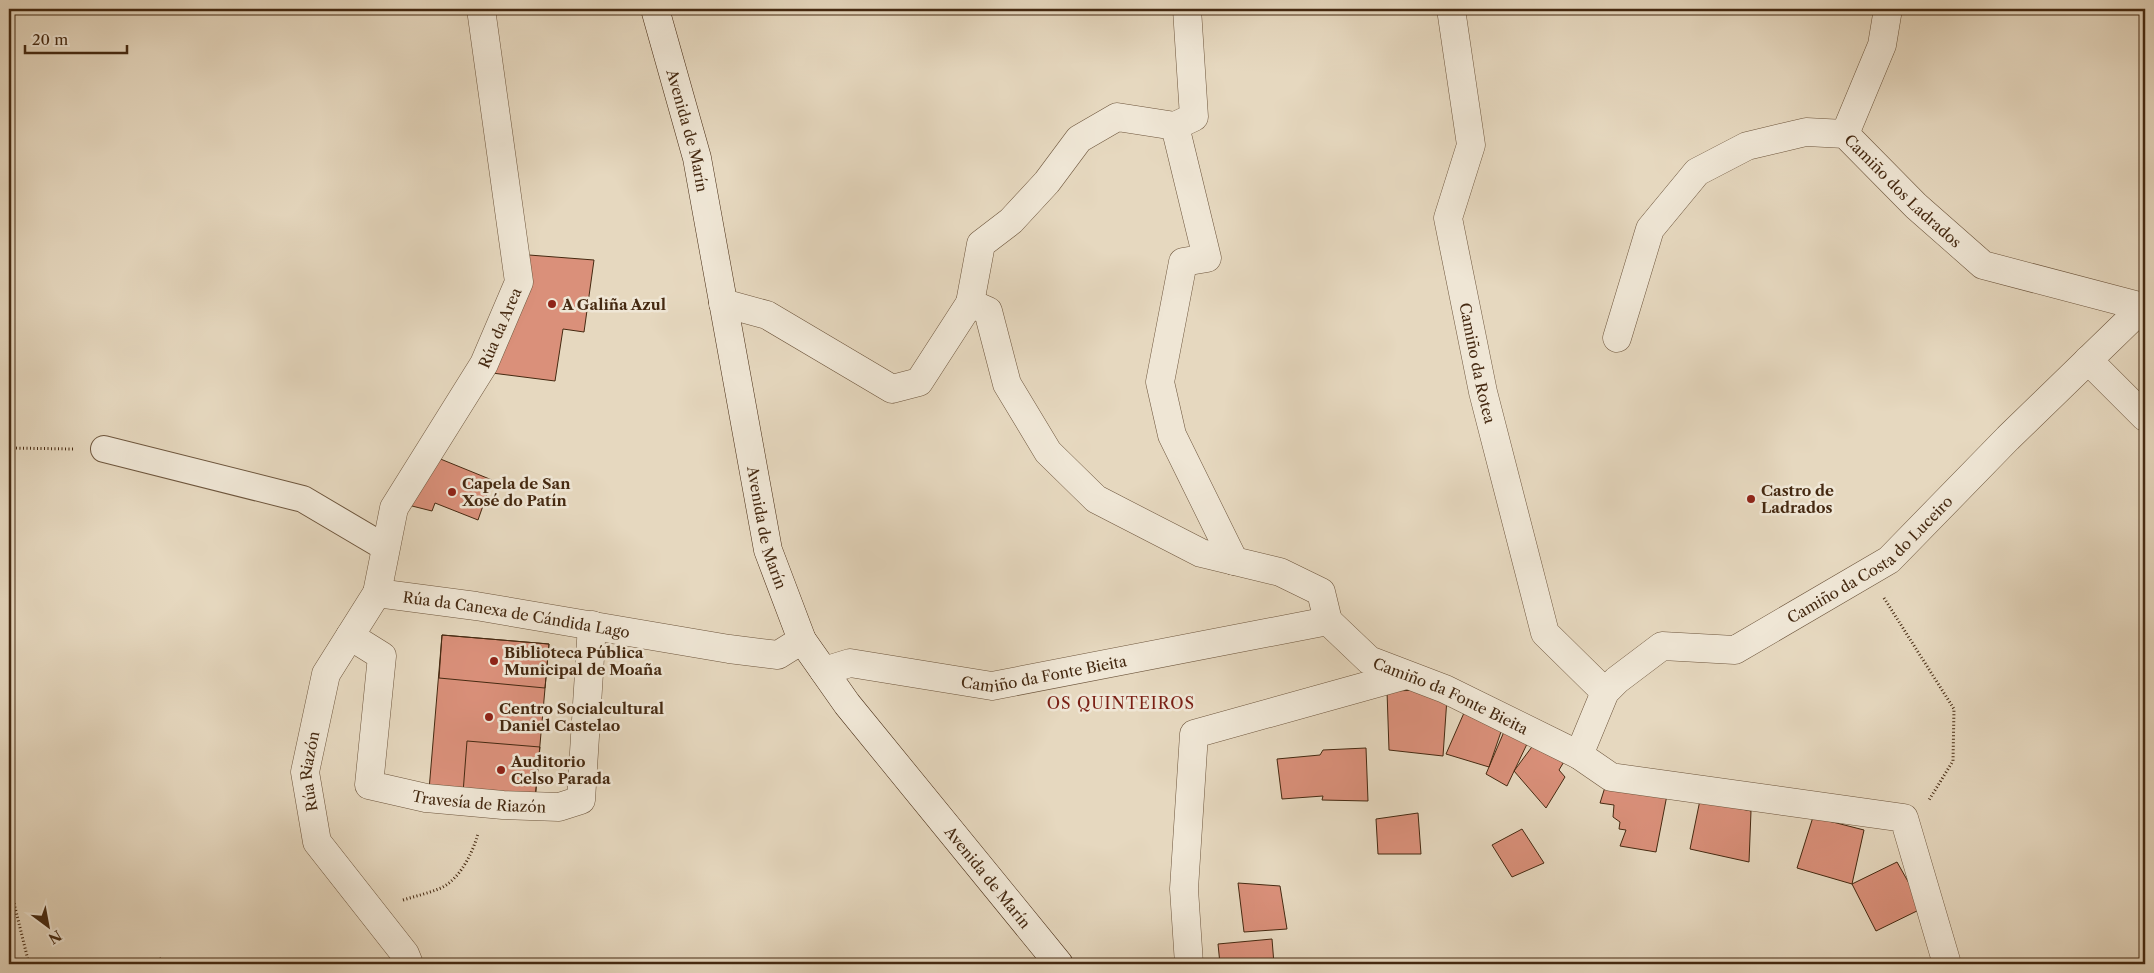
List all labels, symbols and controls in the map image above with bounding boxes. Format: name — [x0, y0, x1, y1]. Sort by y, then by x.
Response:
scale bar — [25, 22, 128, 54]
text: 20 m — [32, 30, 68, 49]
street label: Avenida de Marín — [663, 66, 713, 194]
street label: Camiño dos Ladrados — [1841, 130, 1966, 251]
street label: Rúa da Area — [474, 285, 525, 371]
place label: A Galiña Azul — [561, 295, 666, 314]
marker: A Galiña Azul — [546, 298, 558, 310]
street label: Camiño da Rotea — [1456, 301, 1500, 425]
street label: Avenida de Marín — [743, 464, 792, 592]
place label: Capela de San Xosé do Patín — [461, 474, 571, 510]
place label: Castro de Ladrados — [1761, 481, 1834, 517]
marker: Capela de San Xosé do Patín — [446, 486, 458, 498]
street label: Camiño da Costa do Luceiro — [1784, 491, 1956, 627]
marker: Castro de Ladrados — [1745, 493, 1757, 505]
street label: Rúa da Canexa de Cándida Lago — [402, 587, 631, 641]
place label: Biblioteca Pública Municipal de Moaña — [504, 643, 662, 679]
street label: Camiño da Fonte Bieita — [960, 651, 1128, 696]
street label: Camiño da Fonte Bieita — [1370, 653, 1532, 738]
marker: Biblioteca Pública Municipal de Moaña — [488, 655, 500, 667]
district label: OS QUINTEIROS — [1047, 693, 1195, 713]
place label: Centro Socialcultural Daniel Castelao — [499, 699, 664, 735]
marker: Centro Socialcultural Daniel Castelao — [483, 711, 495, 723]
street label: Rúa Riazón — [295, 729, 323, 813]
place label: Auditorio Celso Parada — [510, 752, 611, 788]
marker: Auditorio Celso Parada — [495, 764, 507, 776]
street label: Travesía de Riazón — [410, 786, 547, 816]
street label: Avenida de Marín — [940, 822, 1036, 932]
north arrow — [22, 900, 72, 950]
text: N — [45, 926, 65, 948]

